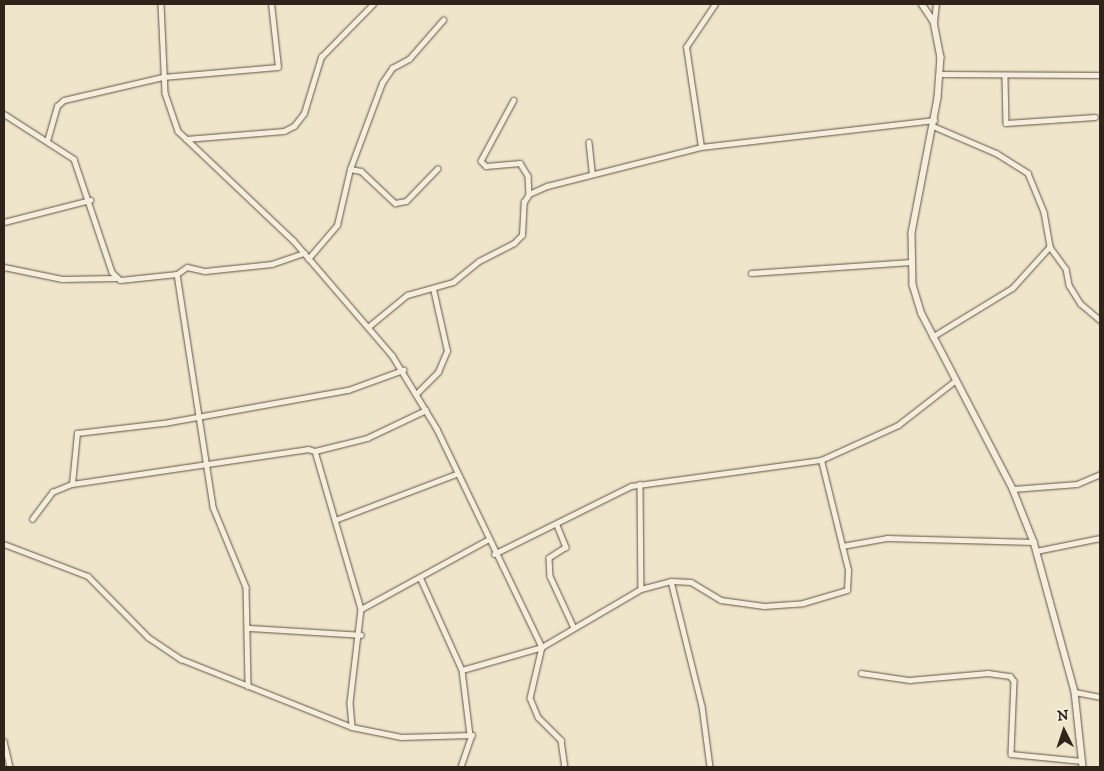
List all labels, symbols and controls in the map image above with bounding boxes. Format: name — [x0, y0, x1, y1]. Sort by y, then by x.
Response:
north arrow — [1039, 706, 1089, 756]
text: N — [1057, 707, 1069, 725]

